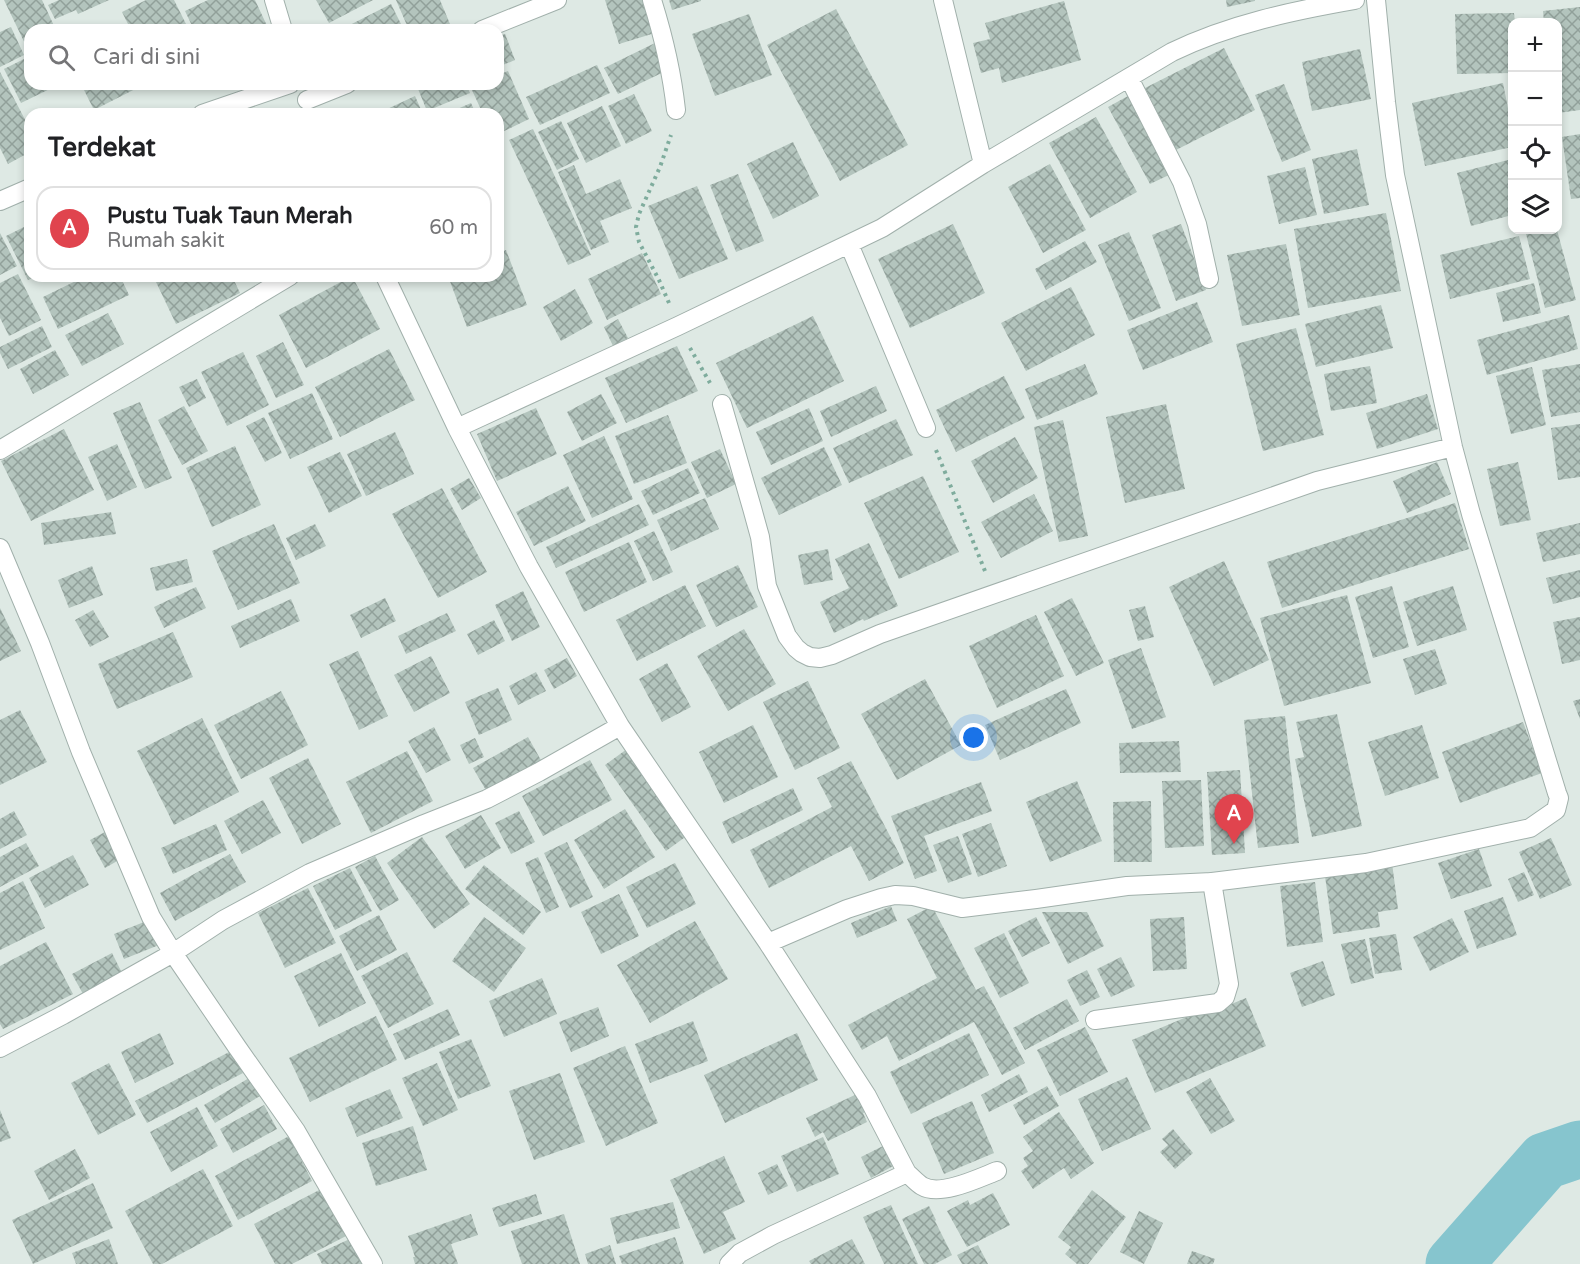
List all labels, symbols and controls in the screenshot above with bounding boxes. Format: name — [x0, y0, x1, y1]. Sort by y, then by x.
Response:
map controls — [1508, 18, 1562, 234]
button: + — [1508, 18, 1562, 72]
search box — [24, 24, 504, 90]
icon: search — [45, 41, 78, 74]
text: Cari di sini — [93, 44, 200, 70]
button: − — [1508, 72, 1562, 126]
button: locate — [1508, 126, 1562, 180]
text: Terdekat — [48, 132, 156, 163]
button: layers — [1508, 180, 1562, 234]
text: Pustu Tuak Taun Merah — [107, 203, 353, 229]
text: A — [62, 216, 77, 240]
text: 60 m — [429, 216, 478, 240]
text: Rumah sakit — [107, 229, 225, 253]
your location — [959, 723, 988, 752]
pin: A — [1214, 794, 1254, 844]

